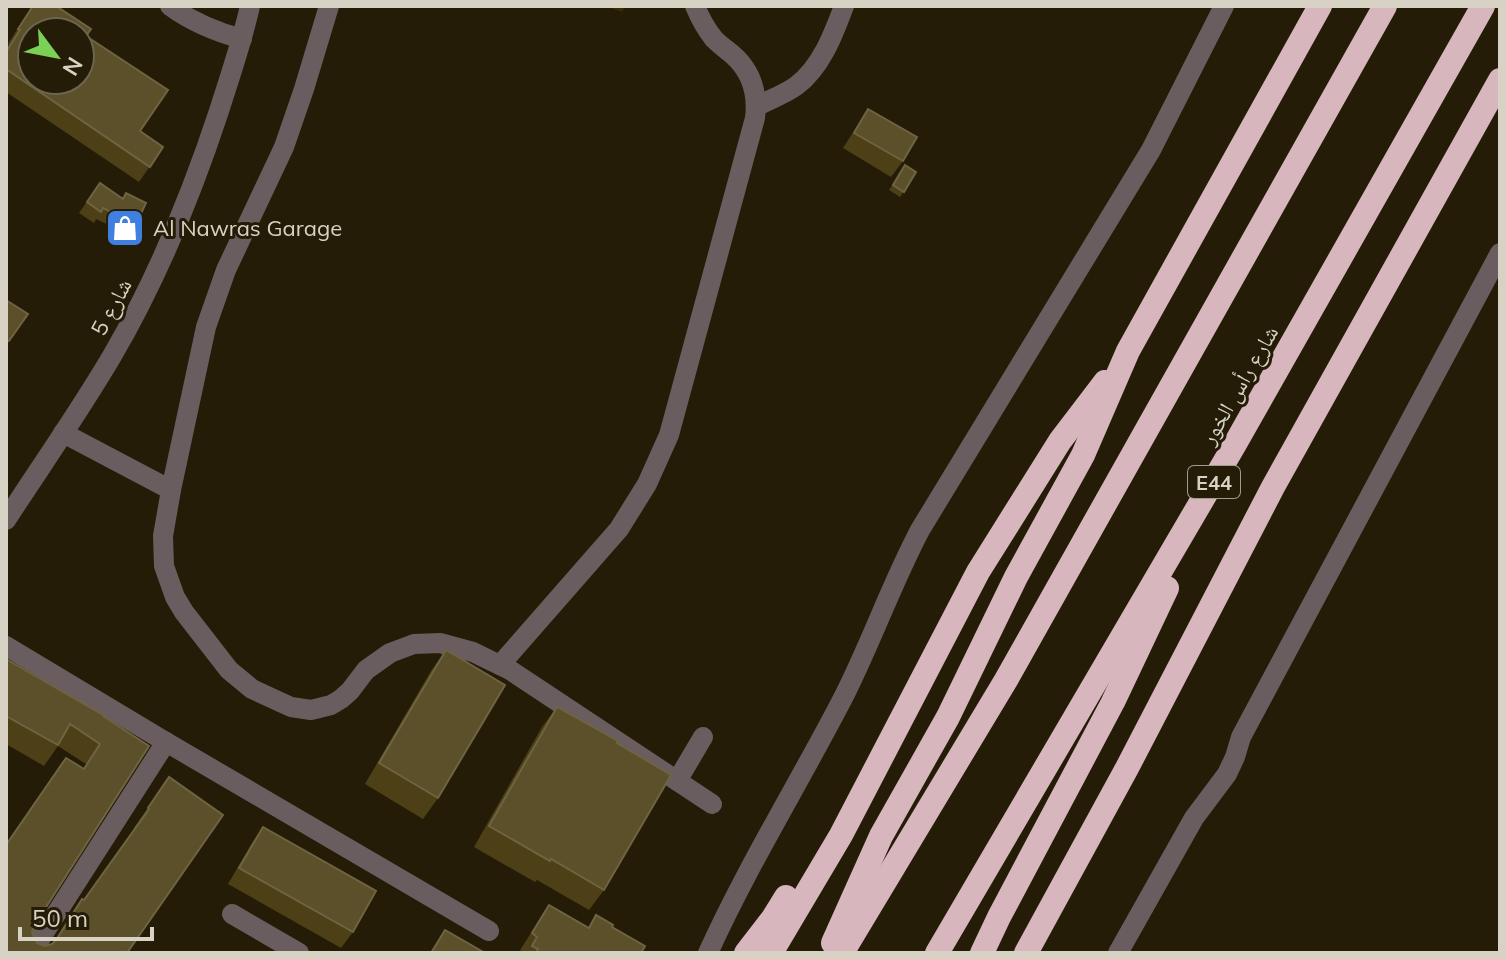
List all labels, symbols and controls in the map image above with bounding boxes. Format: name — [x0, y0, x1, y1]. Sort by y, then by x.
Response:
north arrow — [16, 16, 96, 96]
text: N — [57, 52, 89, 81]
shop icon: Al Nawras Garage — [104, 207, 146, 249]
place label: Al Nawras Garage — [153, 214, 342, 242]
street label: شارع 5 — [84, 274, 138, 340]
street label: شارع رأس الخور — [1193, 321, 1284, 450]
road number: E44 — [1188, 466, 1240, 498]
scale bar — [20, 891, 152, 941]
text: 50 m — [32, 903, 88, 933]

